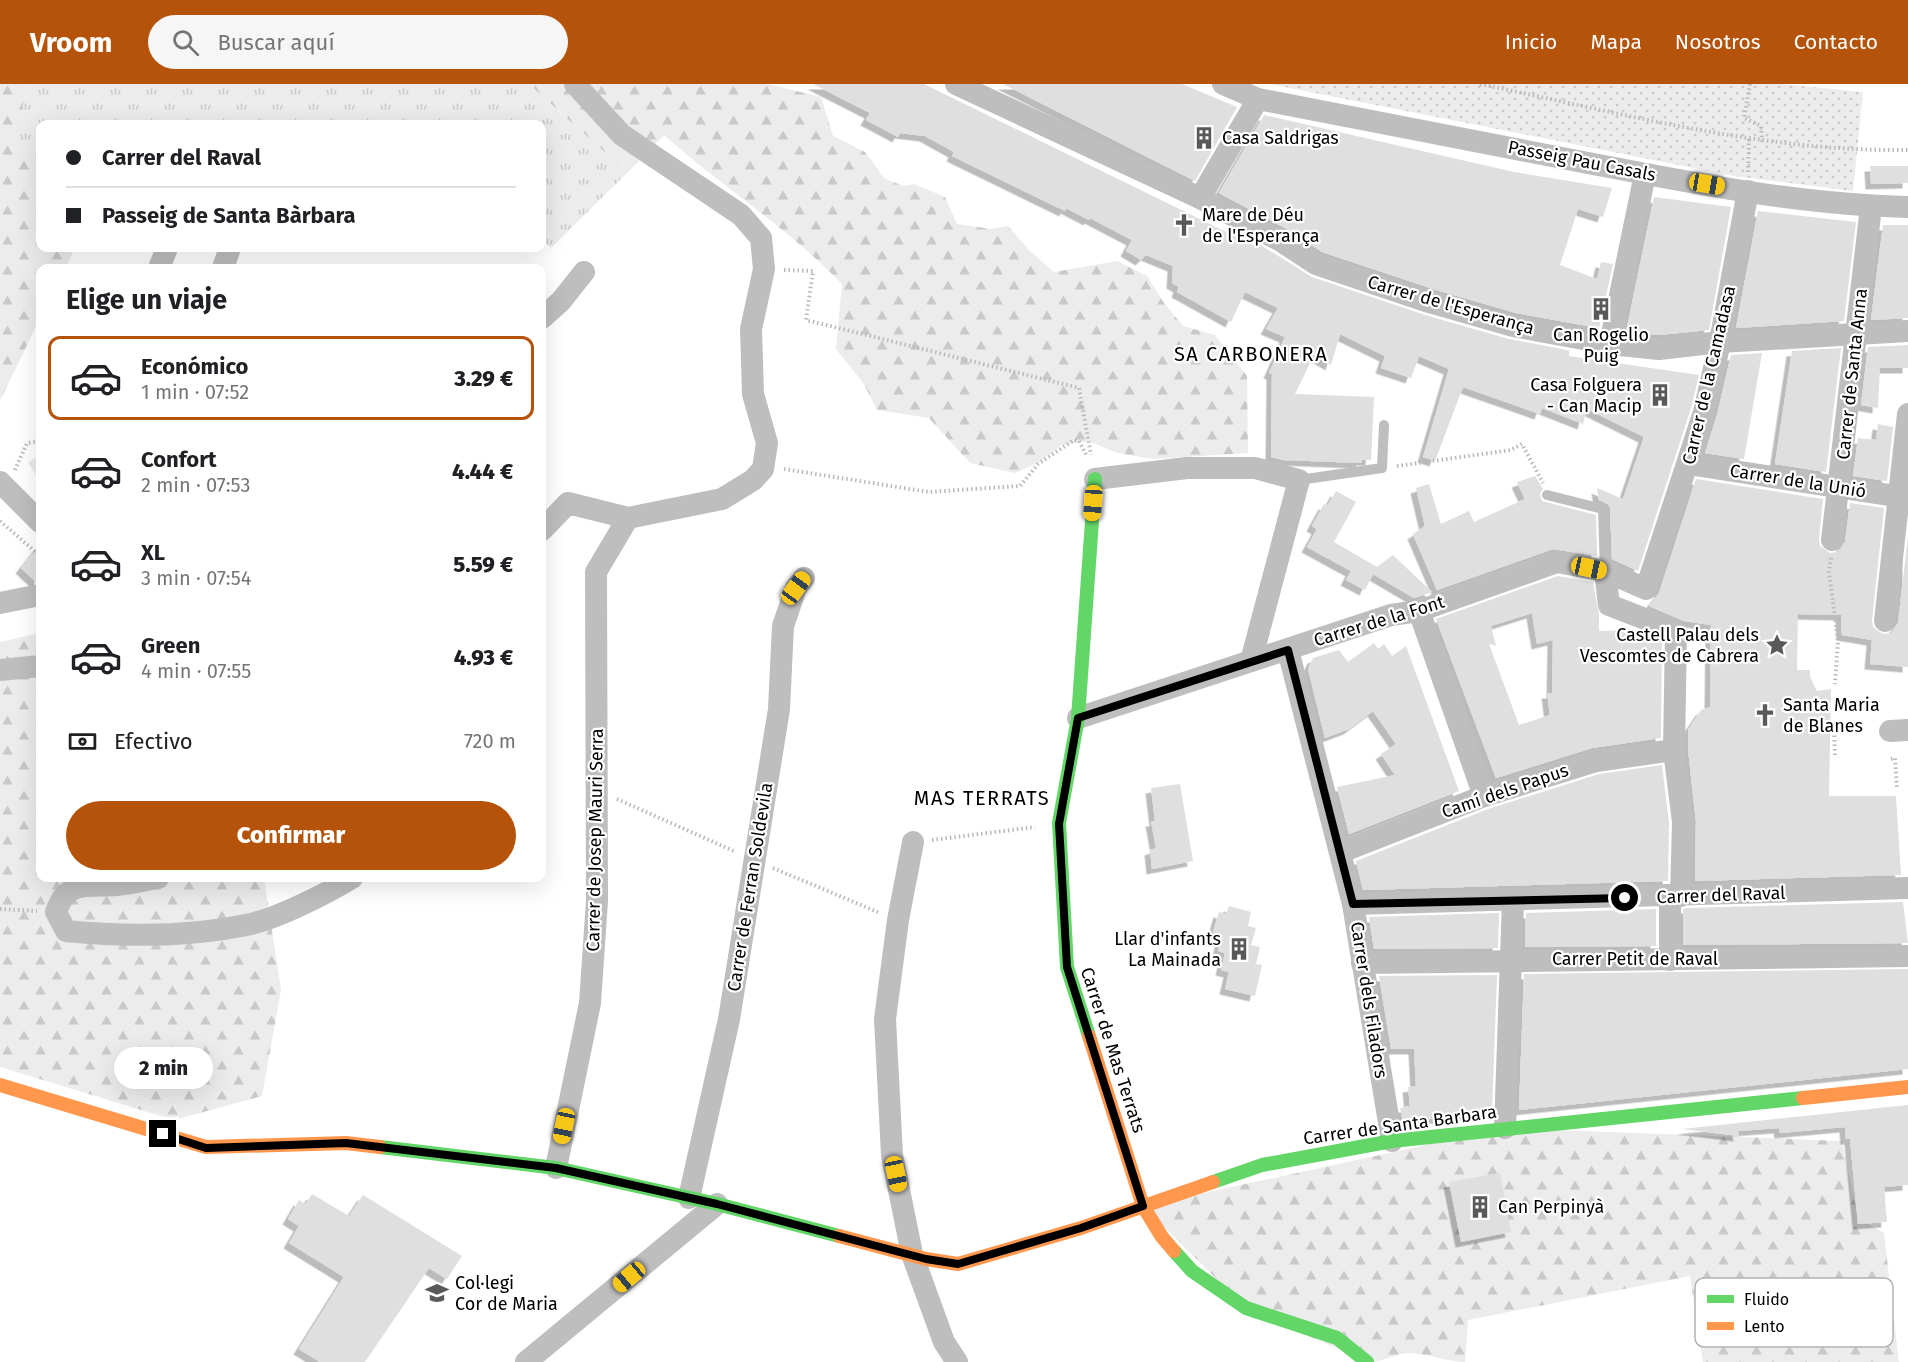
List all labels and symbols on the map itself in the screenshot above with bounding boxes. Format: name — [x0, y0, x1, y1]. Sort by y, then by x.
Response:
building icon: Casa Saldrigas — [1191, 125, 1217, 151]
place label: Casa Saldrigas — [1222, 127, 1339, 149]
street label: Passeig Pau Casals — [1506, 136, 1658, 186]
car — [1688, 172, 1726, 196]
place label: Mare de Déu de l'Esperança — [1202, 204, 1320, 247]
church icon: Mare de Déu de l'Esperança — [1171, 212, 1197, 238]
street label: Carrer de l'Esperança — [1365, 271, 1537, 339]
street label: Carrer de la Camadasa — [1678, 283, 1740, 467]
street label: Carrer de Santa Anna — [1832, 287, 1872, 461]
building icon: Can Rogelio Puig — [1588, 296, 1614, 322]
place label: Can Rogelio Puig — [1553, 324, 1649, 367]
district label: SA CARBONERA — [1174, 342, 1328, 366]
place label: Casa Folguera - Can Macip — [1530, 374, 1642, 417]
building icon: Casa Folguera - Can Macip — [1647, 382, 1673, 408]
street label: Carrer de la Unió — [1728, 459, 1868, 503]
car — [1083, 484, 1103, 522]
car — [1570, 555, 1608, 581]
car — [778, 568, 814, 608]
street label: Carrer de la Font — [1311, 591, 1447, 651]
place label: Castell Palau dels Vescomtes de Cabrera — [1580, 624, 1759, 667]
place icon: Castell Palau dels Vescomtes de Cabrera — [1764, 632, 1790, 658]
place label: Santa Maria de Blanes — [1783, 694, 1880, 737]
church icon: Santa Maria de Blanes — [1752, 702, 1778, 728]
street label: Carrer de Josep Mauri Serra — [582, 728, 608, 952]
street label: Camí dels Papus — [1439, 759, 1571, 823]
street label: Carrer de Ferran Soldevila — [723, 781, 777, 993]
district label: MAS TERRATS — [914, 786, 1050, 810]
street label: Carrer del Raval — [1656, 882, 1786, 908]
route start — [1611, 884, 1638, 911]
street label: Carrer dels Filadors — [1346, 920, 1392, 1080]
place label: Llar d'infants La Mainada — [1114, 928, 1221, 971]
building icon: Llar d'infants La Mainada — [1226, 936, 1252, 962]
street label: Carrer Petit de Raval — [1552, 948, 1718, 970]
street label: Carrer de Mas Terrats — [1076, 964, 1150, 1136]
callout: 2 min — [114, 1047, 213, 1089]
street label: Carrer de Santa Barbara — [1302, 1101, 1498, 1149]
car — [551, 1107, 577, 1145]
route end — [149, 1120, 176, 1147]
car — [883, 1155, 909, 1193]
building icon: Can Perpinyà — [1467, 1194, 1493, 1220]
place label: Can Perpinyà — [1498, 1196, 1604, 1218]
car — [609, 1259, 649, 1295]
place label: Col·legi Cor de Maria — [455, 1272, 558, 1315]
legend — [1695, 1278, 1893, 1347]
school or university icon: Col·legi Cor de Maria — [424, 1280, 450, 1306]
text: Fluido — [1744, 1290, 1789, 1309]
text: Lento — [1744, 1317, 1785, 1336]

